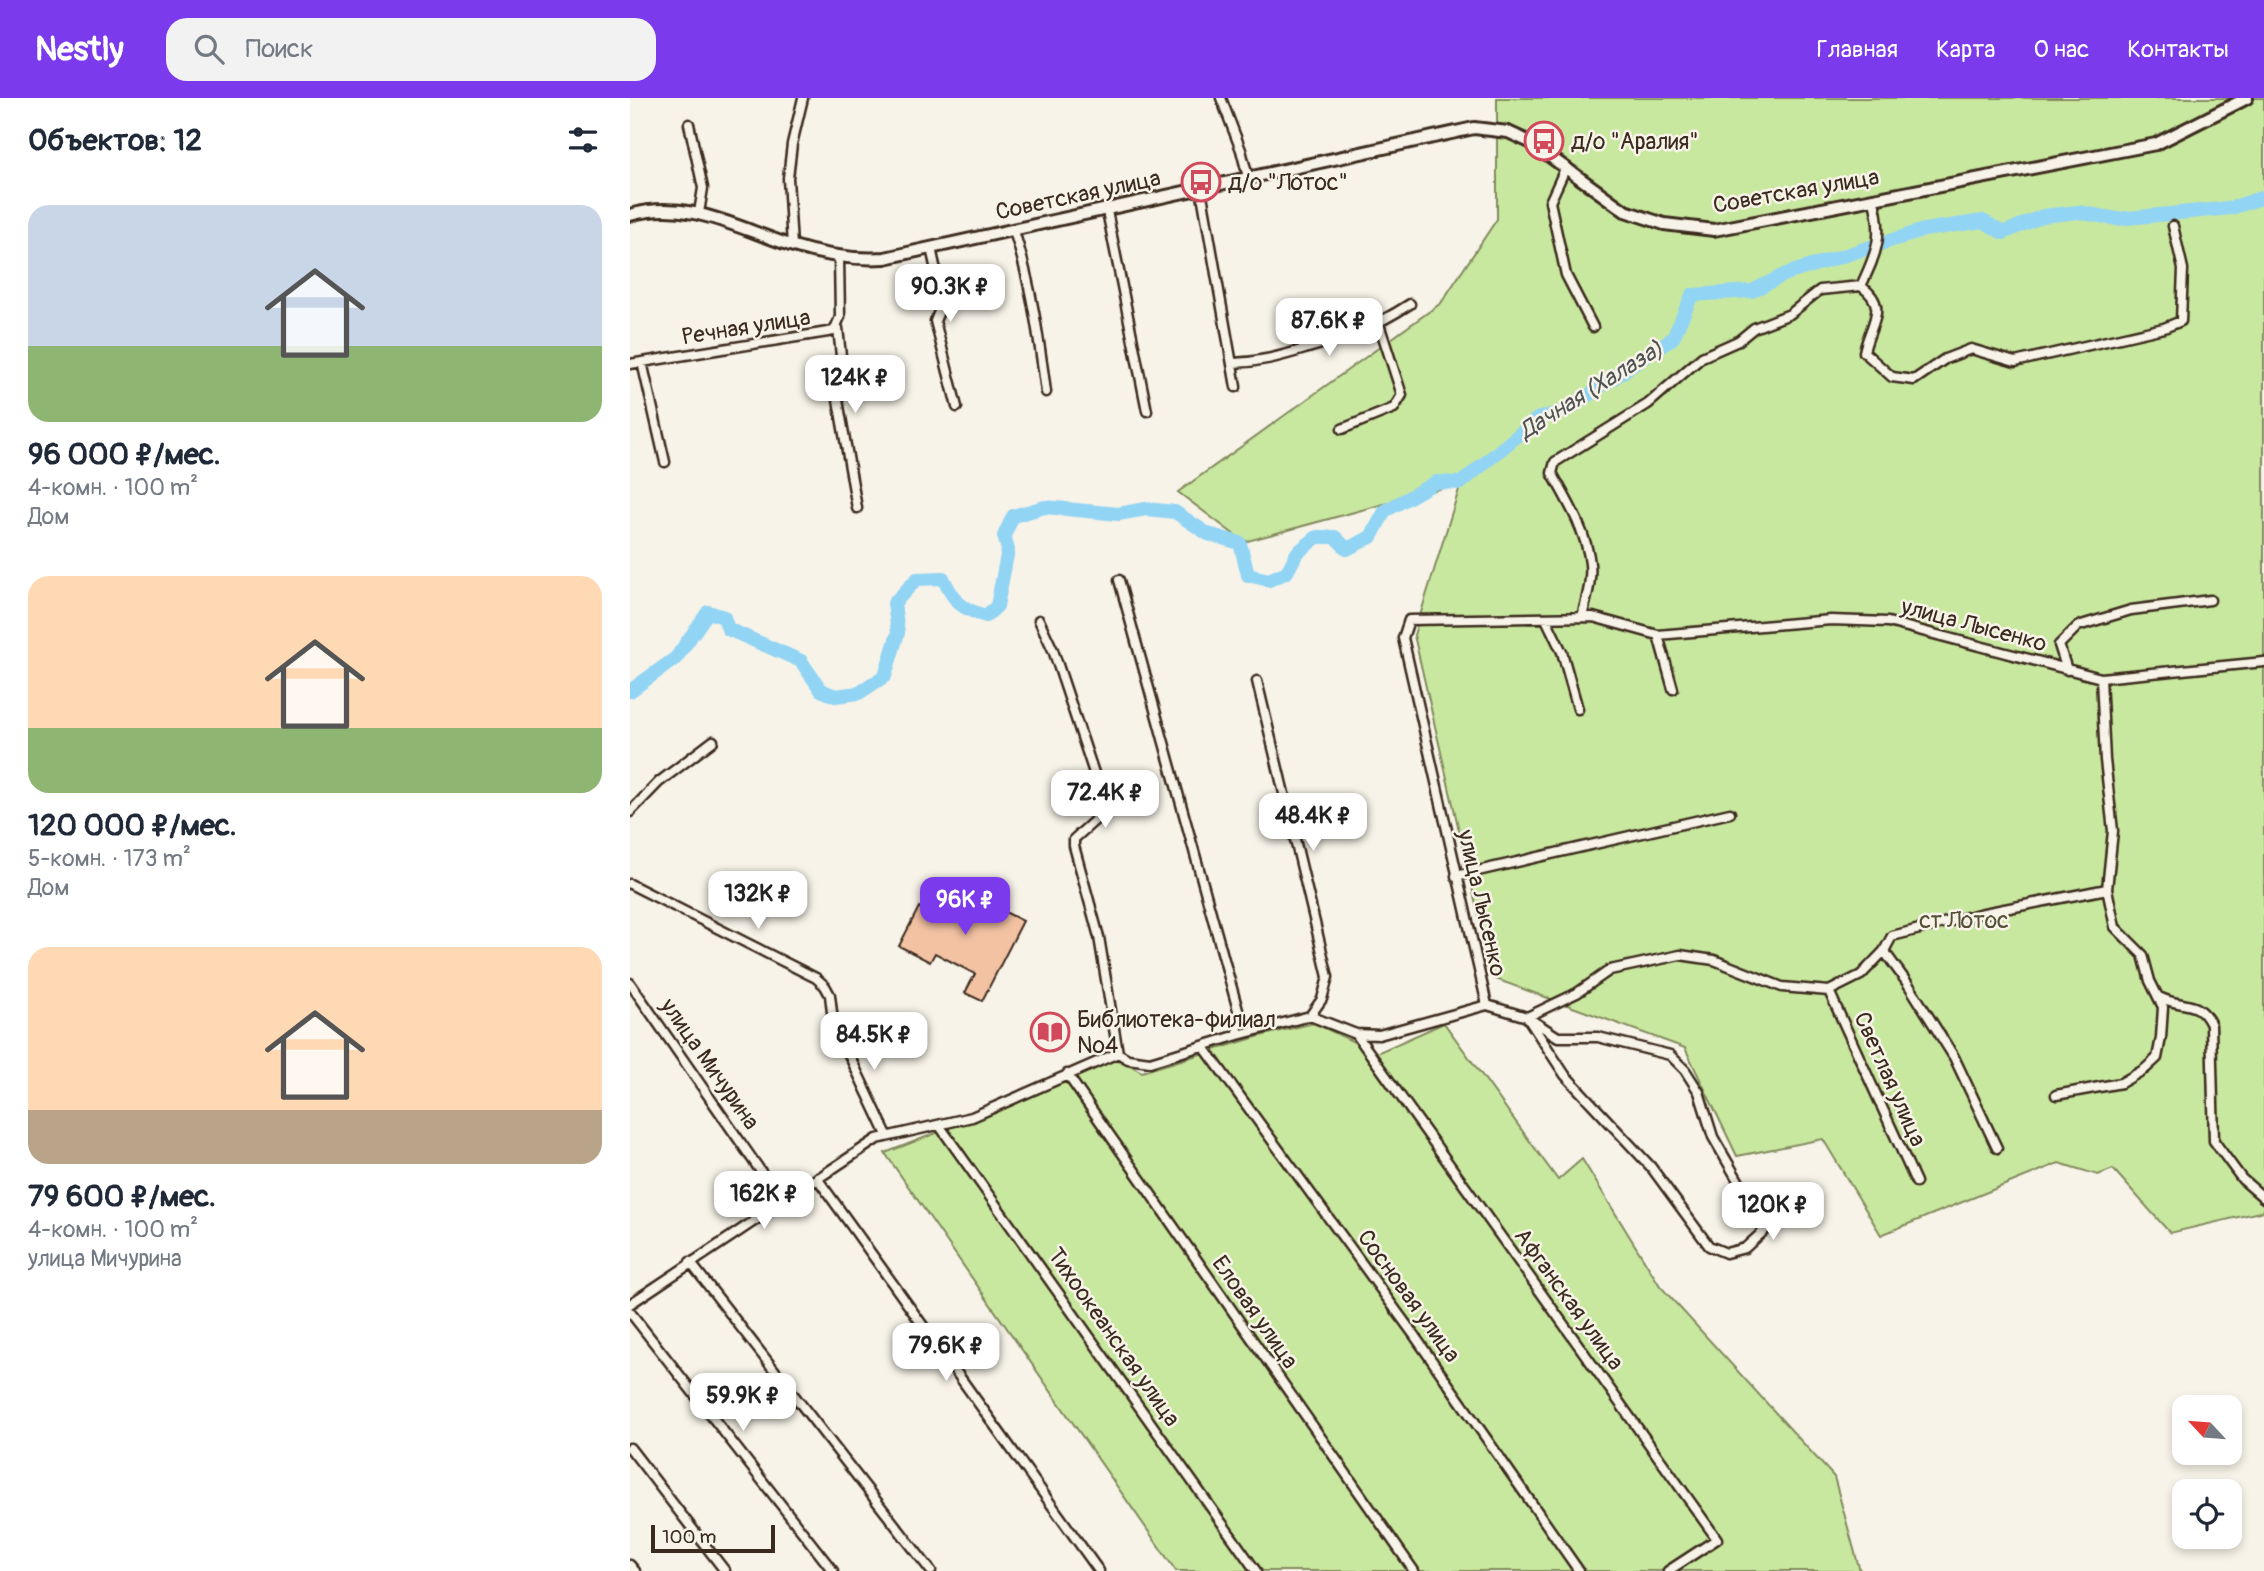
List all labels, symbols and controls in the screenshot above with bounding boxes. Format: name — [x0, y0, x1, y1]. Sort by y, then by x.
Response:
search box — [166, 18, 656, 81]
text: Nestly — [35, 29, 124, 70]
icon: search — [190, 30, 228, 68]
text: Поиск — [246, 33, 313, 65]
text: Главная — [1817, 35, 1898, 64]
text: Карта — [1936, 35, 1996, 64]
text: О нас — [2034, 35, 2089, 64]
text: Контакты — [2127, 35, 2229, 64]
bus stop icon: д/о "Аралия" — [1523, 120, 1565, 162]
icon: filters — [564, 121, 602, 159]
text: Объектов: 12 — [28, 122, 202, 159]
place label: д/о "Аралия" — [1571, 127, 1699, 156]
bus stop icon: д/о "Лотос" — [1180, 161, 1222, 203]
street label: Советская улица — [1711, 162, 1881, 220]
street label: Советская улица — [993, 163, 1163, 227]
place label: д/о "Лотос" — [1228, 168, 1348, 197]
icon: home — [252, 250, 378, 376]
pin: 90.3K ₽ — [885, 264, 1015, 324]
text: 90.3K ₽ — [911, 272, 989, 301]
pin: 87.6K ₽ — [1264, 299, 1394, 358]
street label: Речная улица — [680, 303, 812, 351]
text: 87.6K ₽ — [1292, 306, 1366, 335]
water label: Дачная (Халаза) — [1513, 334, 1668, 446]
pin: 124K ₽ — [798, 356, 912, 415]
text: 124K ₽ — [821, 363, 889, 392]
text: 96 000 ₽/мес. — [28, 436, 221, 473]
text: 4-комн. · 100 m² — [28, 473, 198, 502]
text: Дом — [28, 502, 69, 531]
street label: улица Лысенко — [1897, 591, 2050, 658]
icon: home — [252, 621, 378, 747]
pin: 72.4K ₽ — [1040, 770, 1170, 830]
text: 72.4K ₽ — [1067, 778, 1143, 807]
pin: 48.4K ₽ — [1248, 794, 1378, 853]
text: 48.4K ₽ — [1275, 801, 1351, 830]
text: 120 000 ₽/мес. — [28, 807, 237, 844]
street label: улица Лысенко — [1451, 826, 1513, 979]
text: 5-комн. · 173 m² — [28, 844, 191, 873]
pin: 132K ₽ — [701, 872, 815, 931]
text: Дом — [28, 873, 69, 902]
pin: 96K ₽ — [916, 878, 1014, 937]
text: 132K ₽ — [724, 879, 792, 908]
text: 96K ₽ — [936, 885, 994, 914]
park label: ст Лотос — [1919, 906, 2009, 935]
icon: home — [252, 992, 378, 1118]
street label: улица Мичурина — [653, 992, 766, 1135]
place label: Библиотека-филиал №4 — [1077, 1005, 1276, 1060]
street label: Светлая улица — [1847, 1007, 1933, 1151]
library icon: Библиотека-филиал №4 — [1029, 1011, 1071, 1053]
pin: 84.5K ₽ — [809, 1012, 939, 1072]
text: 84.5K ₽ — [836, 1020, 912, 1049]
pin: 162K ₽ — [707, 1172, 821, 1231]
text: 79 600 ₽/мес. — [28, 1178, 216, 1215]
text: 162K ₽ — [730, 1179, 798, 1208]
pin: 120K ₽ — [1716, 1182, 1830, 1242]
text: 120K ₽ — [1738, 1190, 1808, 1219]
text: 4-комн. · 100 m² — [28, 1215, 198, 1244]
street label: Афганская улица — [1508, 1222, 1630, 1376]
street label: Сосновая улица — [1351, 1224, 1467, 1368]
street label: Тихоокеанская улица — [1041, 1242, 1187, 1432]
text: улица Мичурина — [28, 1244, 182, 1273]
street label: Еловая улица — [1205, 1250, 1305, 1374]
pin: 79.6K ₽ — [881, 1324, 1011, 1383]
text: 79.6K ₽ — [908, 1331, 984, 1360]
pin: 59.9K ₽ — [678, 1374, 808, 1433]
text: 59.9K ₽ — [706, 1381, 780, 1410]
north arrow — [2172, 1395, 2242, 1465]
map controls — [2172, 1395, 2242, 1549]
button: locate — [2172, 1479, 2242, 1549]
scale bar — [651, 1522, 775, 1554]
text: 100 m — [662, 1525, 716, 1549]

